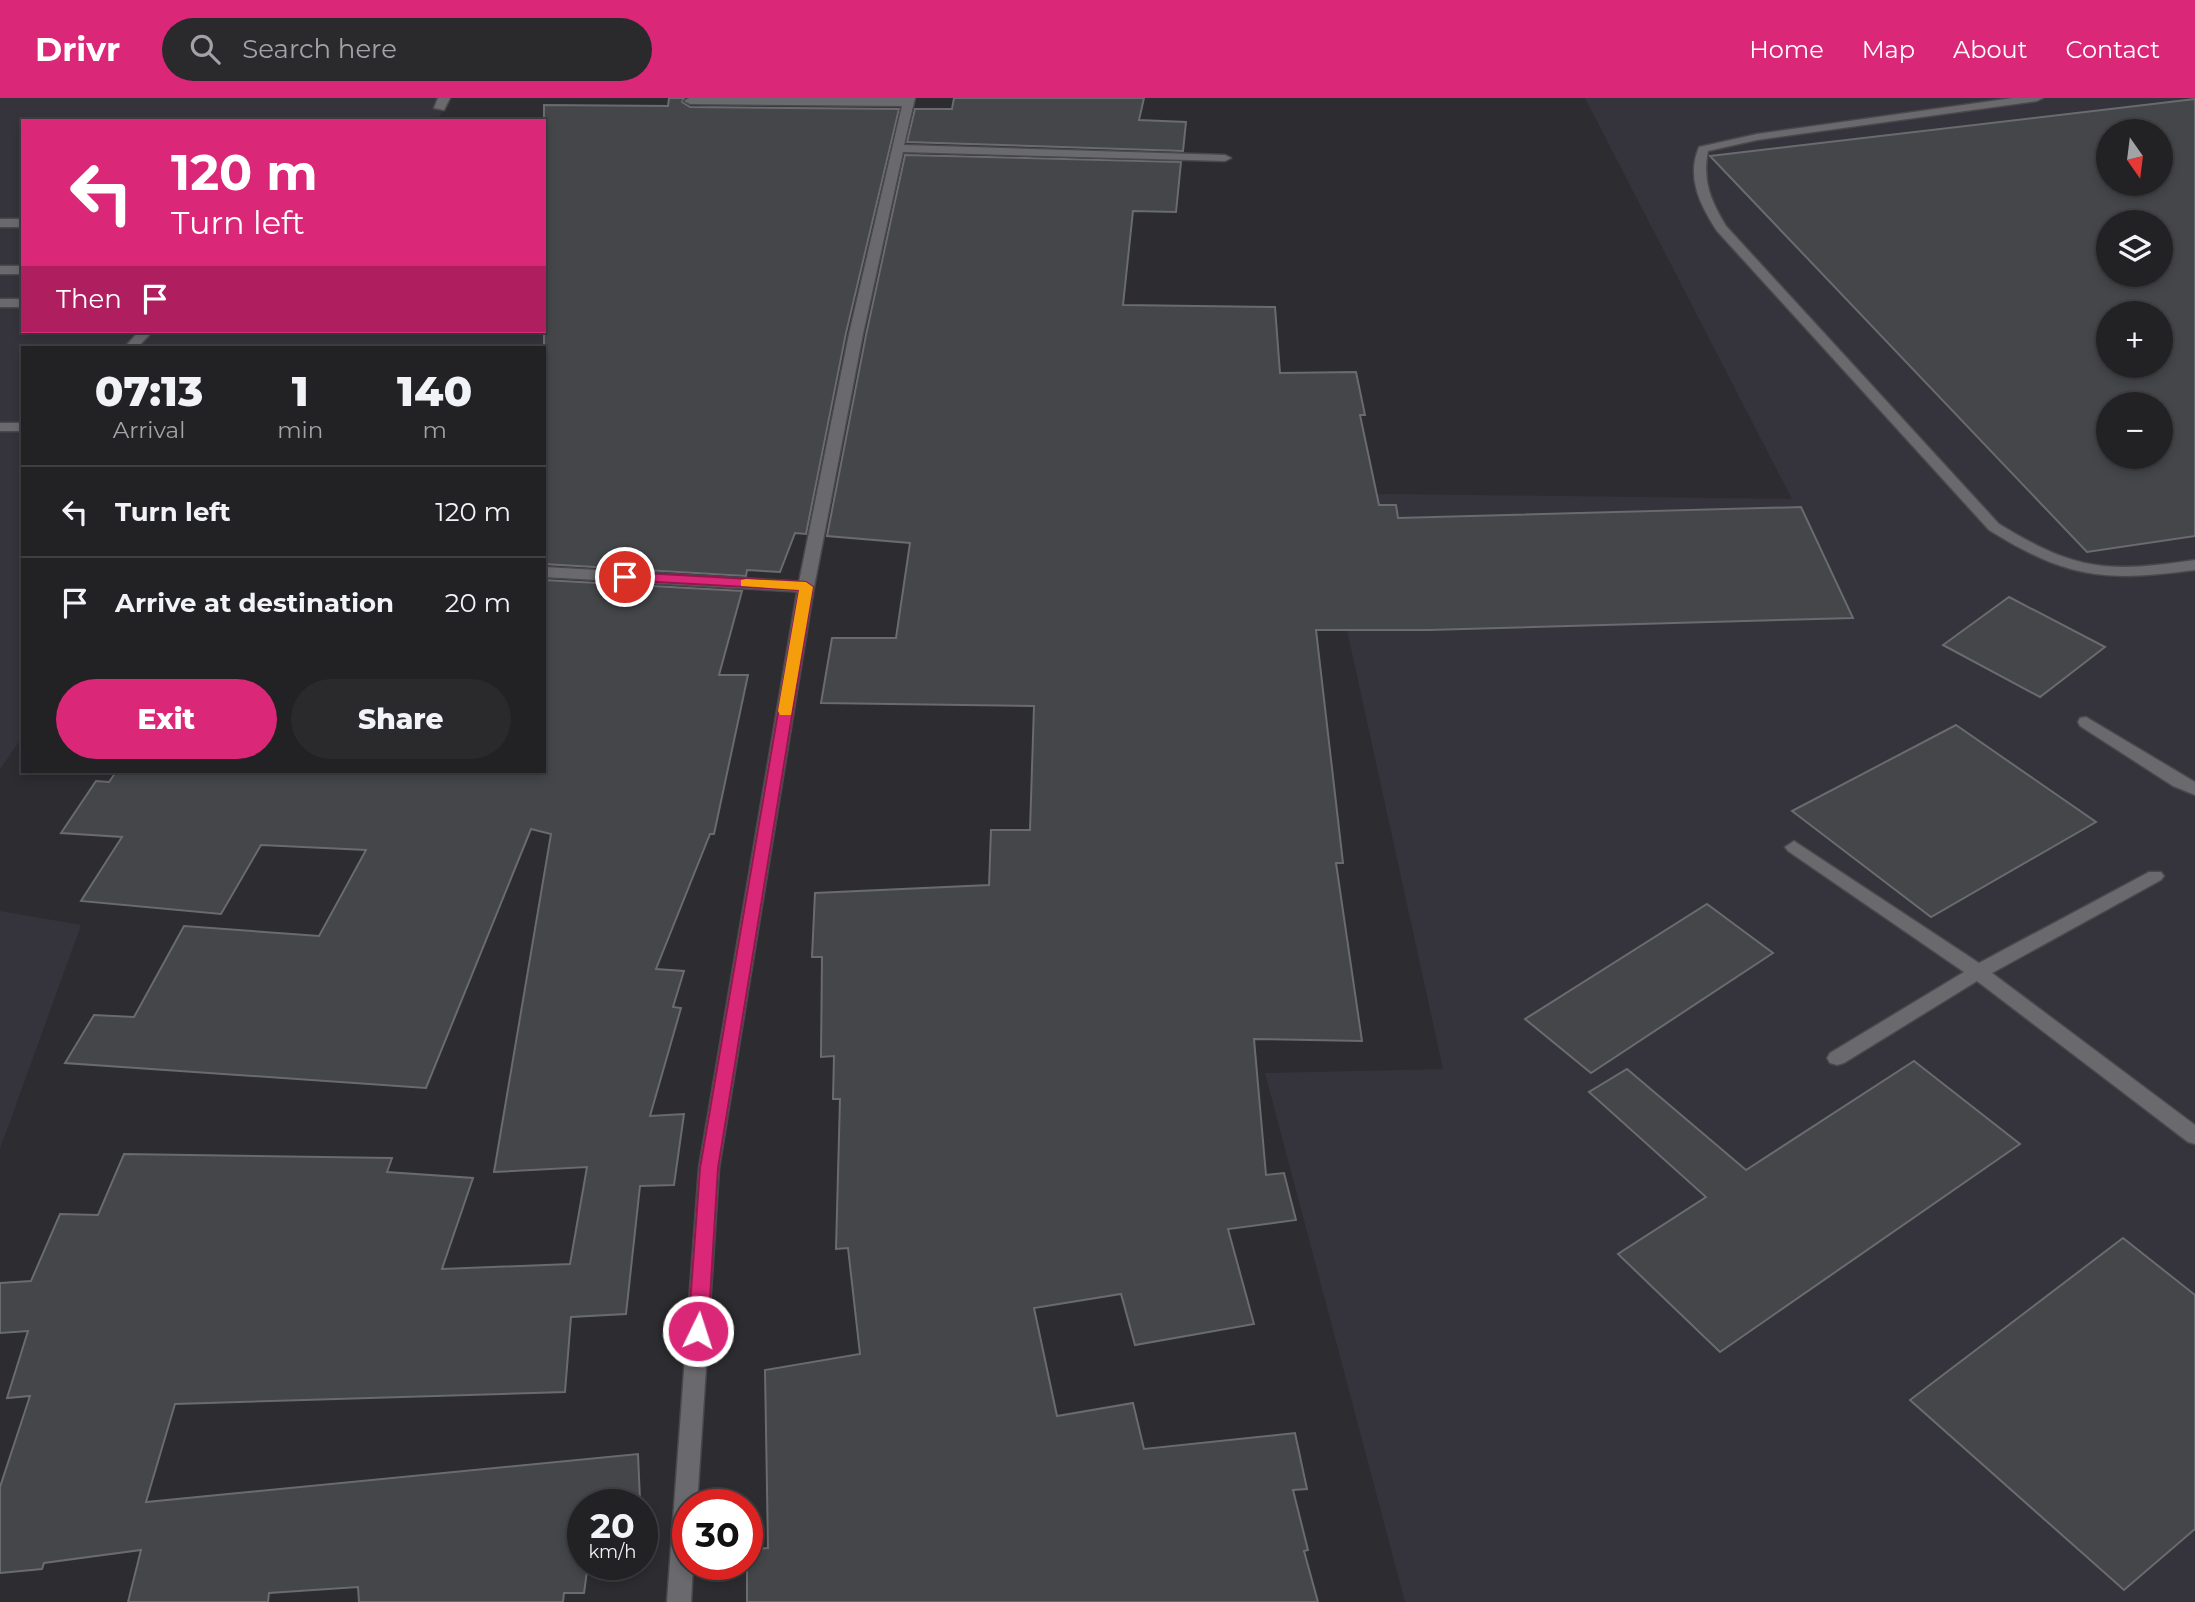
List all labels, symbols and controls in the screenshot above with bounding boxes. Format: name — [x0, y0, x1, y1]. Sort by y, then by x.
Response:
search box — [162, 18, 652, 81]
text: Drivr — [35, 29, 120, 69]
icon: search — [186, 30, 224, 68]
text: Search here — [242, 33, 397, 65]
text: Home — [1749, 35, 1824, 64]
text: Map — [1862, 35, 1915, 64]
text: About — [1953, 35, 2027, 64]
text: Contact — [2065, 35, 2160, 64]
north arrow — [2096, 119, 2174, 196]
map controls — [2096, 119, 2173, 469]
text: 120 m — [171, 143, 318, 202]
icon: left — [56, 147, 147, 238]
text: Turn left — [171, 203, 305, 242]
button: layers — [2096, 210, 2173, 287]
icon: arrive — [136, 280, 174, 318]
text: Then — [56, 283, 122, 315]
button: + — [2096, 301, 2173, 378]
text: 07:13 — [95, 365, 203, 417]
text: 1 — [292, 365, 309, 417]
text: 140 — [397, 365, 472, 417]
button: − — [2096, 392, 2173, 469]
text: Arrival — [113, 416, 185, 444]
text: min — [277, 416, 323, 444]
text: m — [422, 416, 447, 444]
icon: left — [56, 493, 94, 531]
text: Turn left — [115, 496, 231, 528]
text: 120 m — [435, 496, 511, 528]
pin — [595, 547, 655, 607]
icon: arrive — [606, 558, 644, 596]
icon: arrive — [56, 584, 94, 622]
text: Arrive at destination — [115, 587, 394, 619]
text: 20 m — [445, 587, 511, 619]
button: Exit — [56, 679, 277, 759]
button: Share — [291, 679, 511, 759]
position arrow — [661, 1294, 735, 1368]
speed limit sign: 30 — [672, 1489, 763, 1580]
text: 20 — [590, 1504, 635, 1547]
text: km/h — [588, 1541, 637, 1563]

